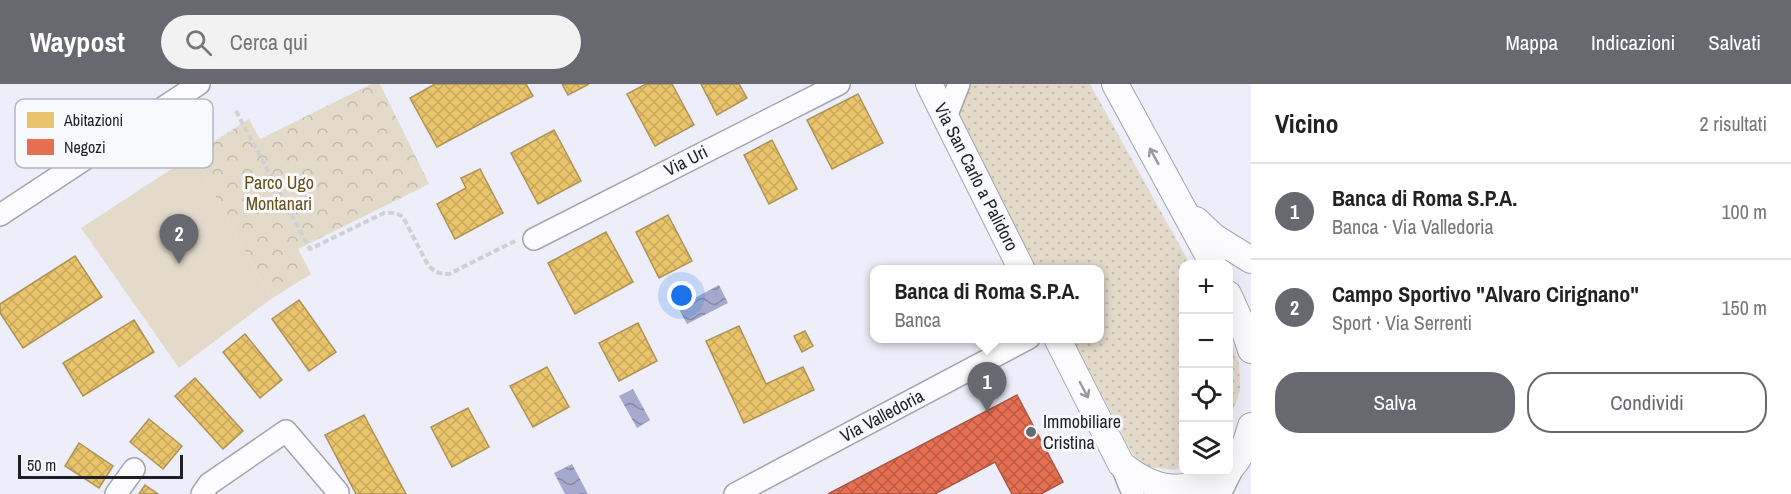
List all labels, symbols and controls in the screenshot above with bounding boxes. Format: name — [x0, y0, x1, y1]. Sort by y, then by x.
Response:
search box — [161, 15, 581, 69]
text: Waypost — [30, 23, 125, 61]
icon: search — [182, 26, 215, 59]
text: Cerca qui — [230, 27, 308, 57]
text: Mappa — [1505, 28, 1558, 57]
text: Indicazioni — [1591, 28, 1675, 57]
text: Salvati — [1708, 28, 1761, 57]
street label: Via San Carlo a Palidoro — [928, 98, 1025, 255]
legend — [15, 99, 213, 168]
text: Vicino — [1275, 106, 1339, 141]
text: Abitazioni — [63, 109, 123, 131]
text: 2 risultati — [1700, 110, 1767, 137]
text: Negozi — [64, 136, 106, 158]
street label: Via Uri — [660, 139, 712, 182]
one-way arrow — [1148, 147, 1159, 165]
park label: Parco Ugo Montanari — [244, 170, 314, 216]
text: Banca di Roma S.P.A. — [1332, 183, 1517, 213]
text: 1 — [1290, 198, 1299, 225]
text: 100 m — [1721, 198, 1767, 225]
text: Banca · Via Valledoria — [1332, 213, 1494, 240]
pin: 2 — [160, 214, 198, 264]
map controls — [1179, 260, 1233, 476]
button: + — [1179, 260, 1233, 314]
popup — [870, 265, 1104, 343]
text: Banca di Roma S.P.A. — [894, 276, 1080, 306]
text: Campo Sportivo "Alvaro Cirignano" — [1332, 279, 1639, 309]
your location — [667, 281, 696, 310]
text: 2 — [1290, 294, 1299, 321]
text: 150 m — [1721, 294, 1767, 321]
text: Banca — [894, 306, 941, 333]
text: Sport · Via Serrenti — [1332, 309, 1472, 336]
button: − — [1179, 314, 1233, 368]
pin: 1 — [968, 362, 1006, 412]
button: locate — [1179, 368, 1233, 422]
button: Salva — [1275, 372, 1515, 433]
button: Condividi — [1527, 372, 1767, 433]
one-way arrow — [1079, 381, 1090, 399]
street label: Via Valledoria — [836, 383, 928, 448]
place label: Immobiliare Cristina — [1043, 409, 1121, 455]
button: layers — [1179, 422, 1233, 476]
marker: Immobiliare Cristina — [1024, 425, 1038, 439]
scale bar — [18, 452, 183, 480]
text: 50 m — [27, 454, 56, 476]

